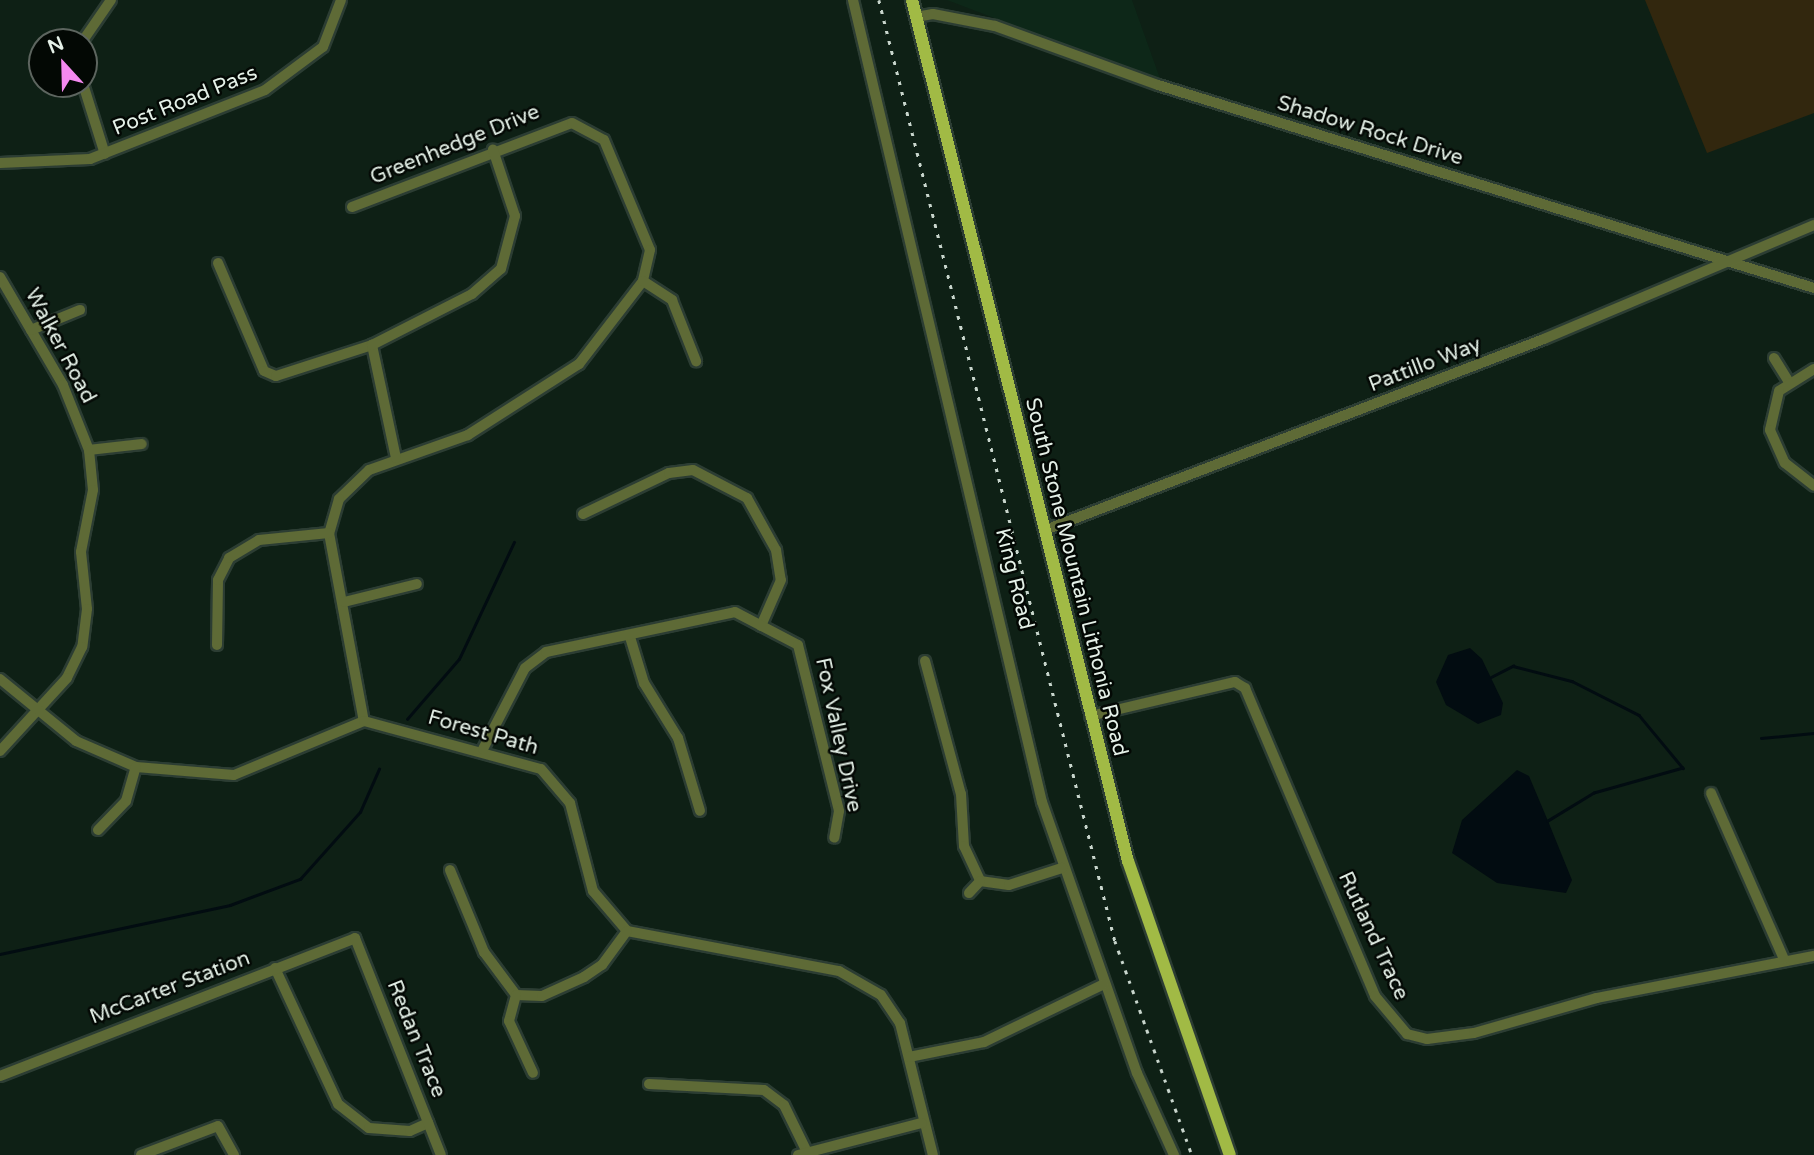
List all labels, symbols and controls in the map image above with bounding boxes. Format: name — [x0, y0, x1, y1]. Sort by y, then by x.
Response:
north arrow — [28, 28, 98, 98]
text: N — [45, 32, 67, 58]
street label: Post Road Pass — [109, 61, 261, 141]
street label: Shadow Rock Drive — [1274, 91, 1466, 171]
street label: Greenhedge Drive — [367, 100, 543, 190]
street label: Walker Road — [19, 284, 101, 408]
street label: Pattillo Way — [1365, 332, 1485, 398]
street label: South Stone Mountain Lithonia Road — [1019, 395, 1133, 759]
street label: King Road — [989, 526, 1039, 632]
street label: Fox Valley Drive — [809, 656, 867, 814]
street label: Forest Path — [425, 705, 541, 761]
street label: Rutland Trace — [1332, 868, 1414, 1004]
street label: McCarter Station — [86, 946, 254, 1030]
street label: Redan Trace — [381, 977, 451, 1101]

